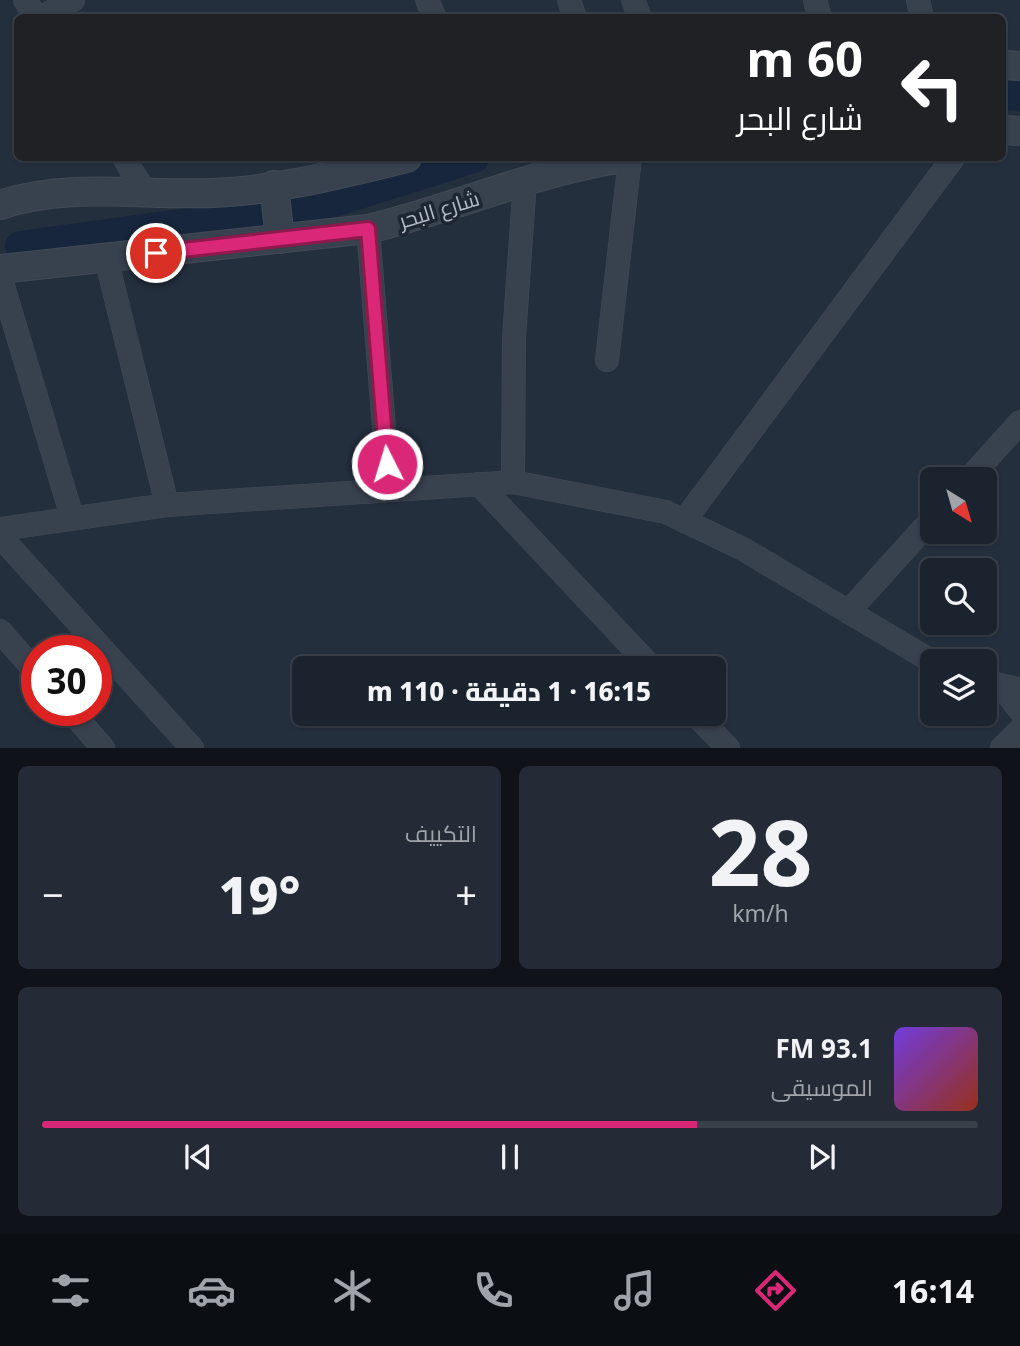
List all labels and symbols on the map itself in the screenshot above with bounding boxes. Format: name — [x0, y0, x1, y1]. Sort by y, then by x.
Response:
street label: شارع البحر — [394, 184, 483, 236]
pin — [126, 223, 186, 283]
position arrow — [350, 427, 424, 501]
north arrow — [920, 467, 998, 544]
speed limit sign: 30 — [21, 635, 112, 726]

